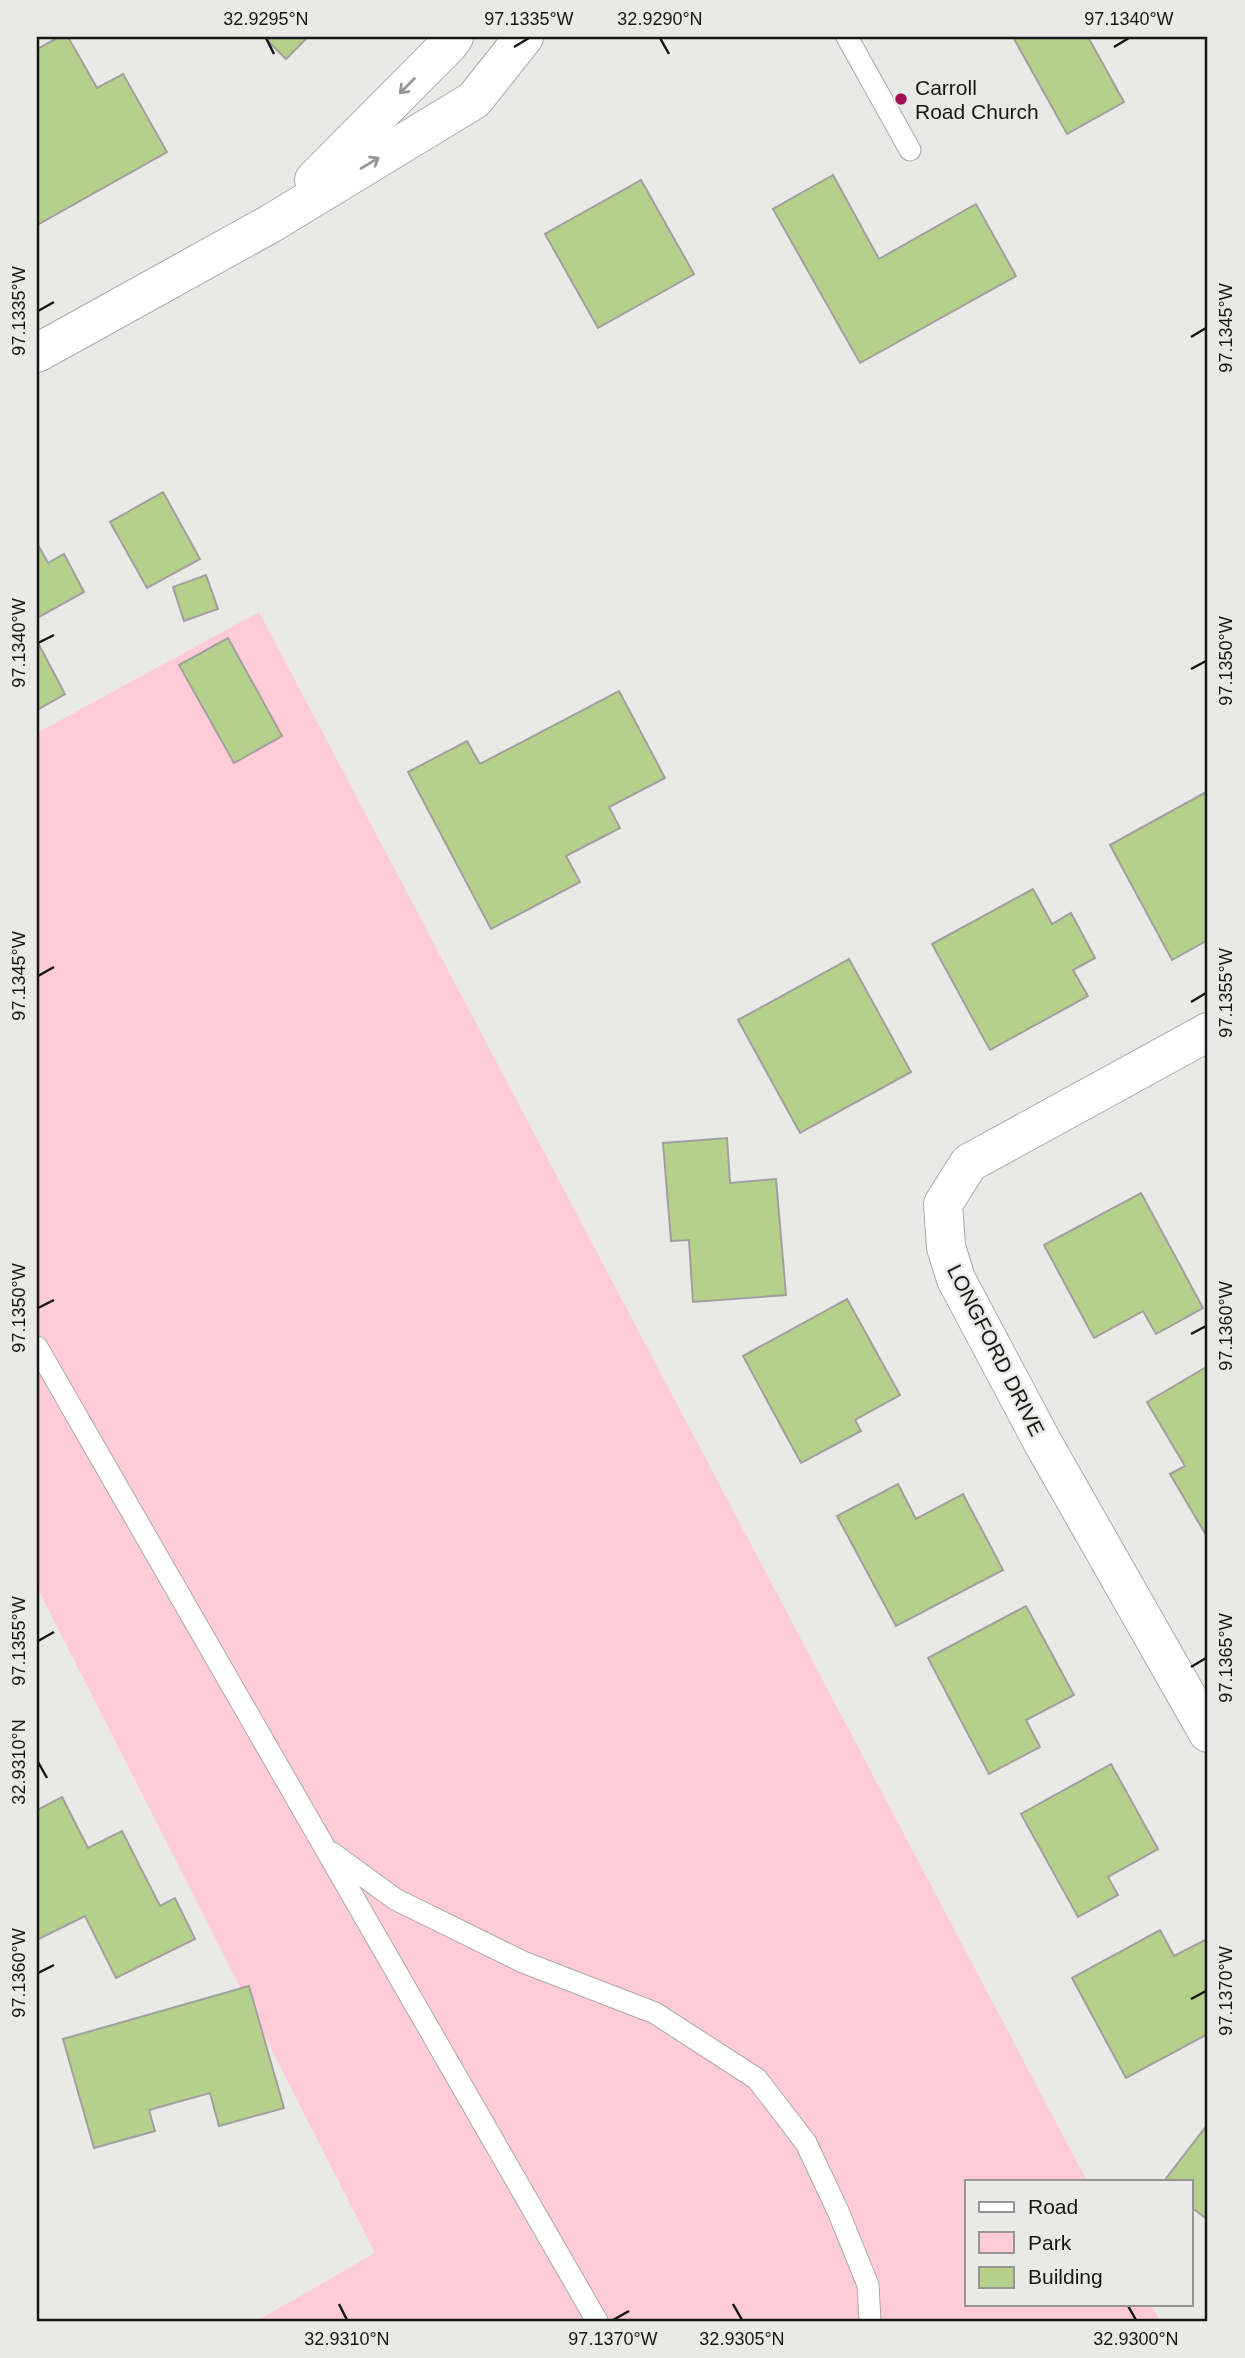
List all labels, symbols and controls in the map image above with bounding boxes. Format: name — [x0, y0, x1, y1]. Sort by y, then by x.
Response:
text: 32.9295°N — [223, 9, 309, 29]
text: 97.1335°W — [484, 9, 574, 29]
text: 32.9290°N — [617, 9, 703, 29]
text: 97.1340°W — [1084, 9, 1174, 29]
place label: Carroll Road Church — [915, 76, 1039, 123]
one-way arrow — [399, 78, 416, 95]
marker: Carroll Road Church — [893, 91, 909, 107]
one-way arrow — [360, 156, 380, 170]
text: 97.1335°W — [9, 266, 29, 356]
text: 97.1345°W — [1216, 283, 1236, 373]
text: 97.1340°W — [9, 598, 29, 688]
text: 97.1350°W — [1216, 616, 1236, 706]
text: 97.1345°W — [9, 931, 29, 1021]
text: 97.1355°W — [1216, 948, 1236, 1038]
street label: LONGFORD DRIVE — [943, 1261, 1049, 1439]
text: 97.1350°W — [9, 1263, 29, 1353]
text: 97.1360°W — [1216, 1281, 1236, 1371]
text: 97.1355°W — [9, 1596, 29, 1686]
text: 97.1365°W — [1216, 1613, 1236, 1703]
text: 32.9310°N — [9, 1719, 29, 1805]
text: 97.1360°W — [9, 1928, 29, 2018]
text: 97.1370°W — [1216, 1946, 1236, 2036]
legend — [965, 2180, 1192, 2306]
text: Road — [1028, 2195, 1078, 2218]
text: Park — [1028, 2231, 1072, 2254]
text: Building — [1028, 2265, 1103, 2288]
text: 32.9310°N — [304, 2329, 390, 2349]
text: 97.1370°W — [568, 2329, 658, 2349]
text: 32.9305°N — [699, 2329, 785, 2349]
text: 32.9300°N — [1093, 2329, 1179, 2349]

